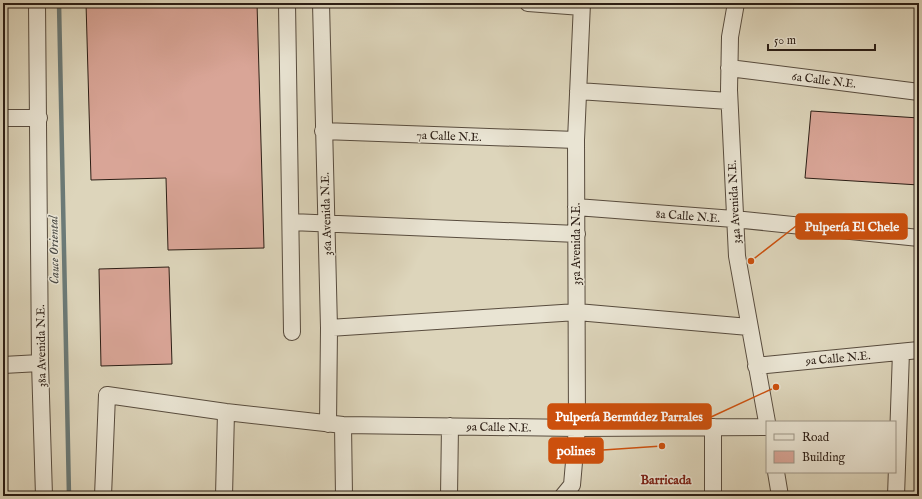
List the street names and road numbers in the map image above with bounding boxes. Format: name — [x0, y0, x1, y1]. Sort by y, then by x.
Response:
street label: 6a Calle N.E. — [791, 69, 857, 92]
street label: 7a Calle N.E. — [416, 128, 482, 145]
street label: 34a Avenida N.E. — [725, 160, 744, 244]
street label: 36a Avenida N.E. — [318, 172, 335, 256]
street label: 35a Avenida N.E. — [569, 203, 584, 285]
street label: 8a Calle N.E. — [655, 207, 721, 226]
street label: 38a Avenida N.E. — [33, 304, 50, 388]
street label: 9a Calle N.E. — [804, 348, 871, 369]
street label: 9a Calle N.E. — [465, 419, 532, 436]

